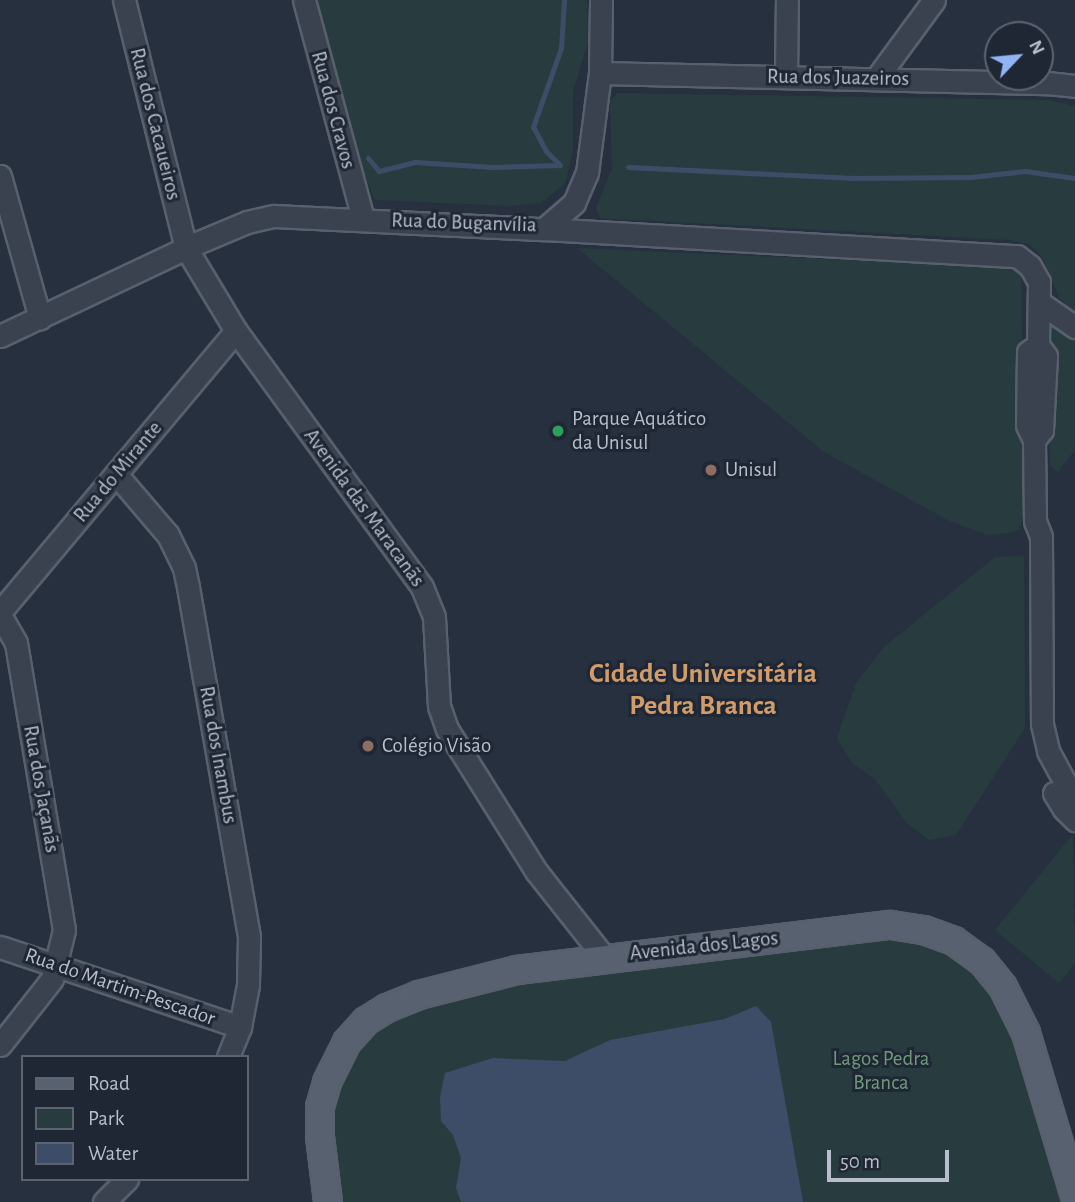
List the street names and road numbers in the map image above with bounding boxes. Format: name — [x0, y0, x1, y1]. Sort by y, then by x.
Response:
street label: Rua dos Cacaueiros — [124, 45, 186, 203]
street label: Rua dos Cravos — [305, 48, 361, 172]
street label: Rua dos Juazeiros — [767, 64, 909, 92]
street label: Rua do Buganvília — [391, 208, 537, 238]
street label: Rua do Mirante — [68, 416, 168, 528]
street label: Avenida das Maracanãs — [298, 424, 430, 592]
street label: Rua dos Inambus — [193, 684, 243, 826]
street label: Rua dos Jaçanãs — [17, 723, 65, 855]
street label: Avenida dos Lagos — [629, 926, 779, 966]
street label: Rua do Martim-Pescador — [22, 943, 218, 1031]

